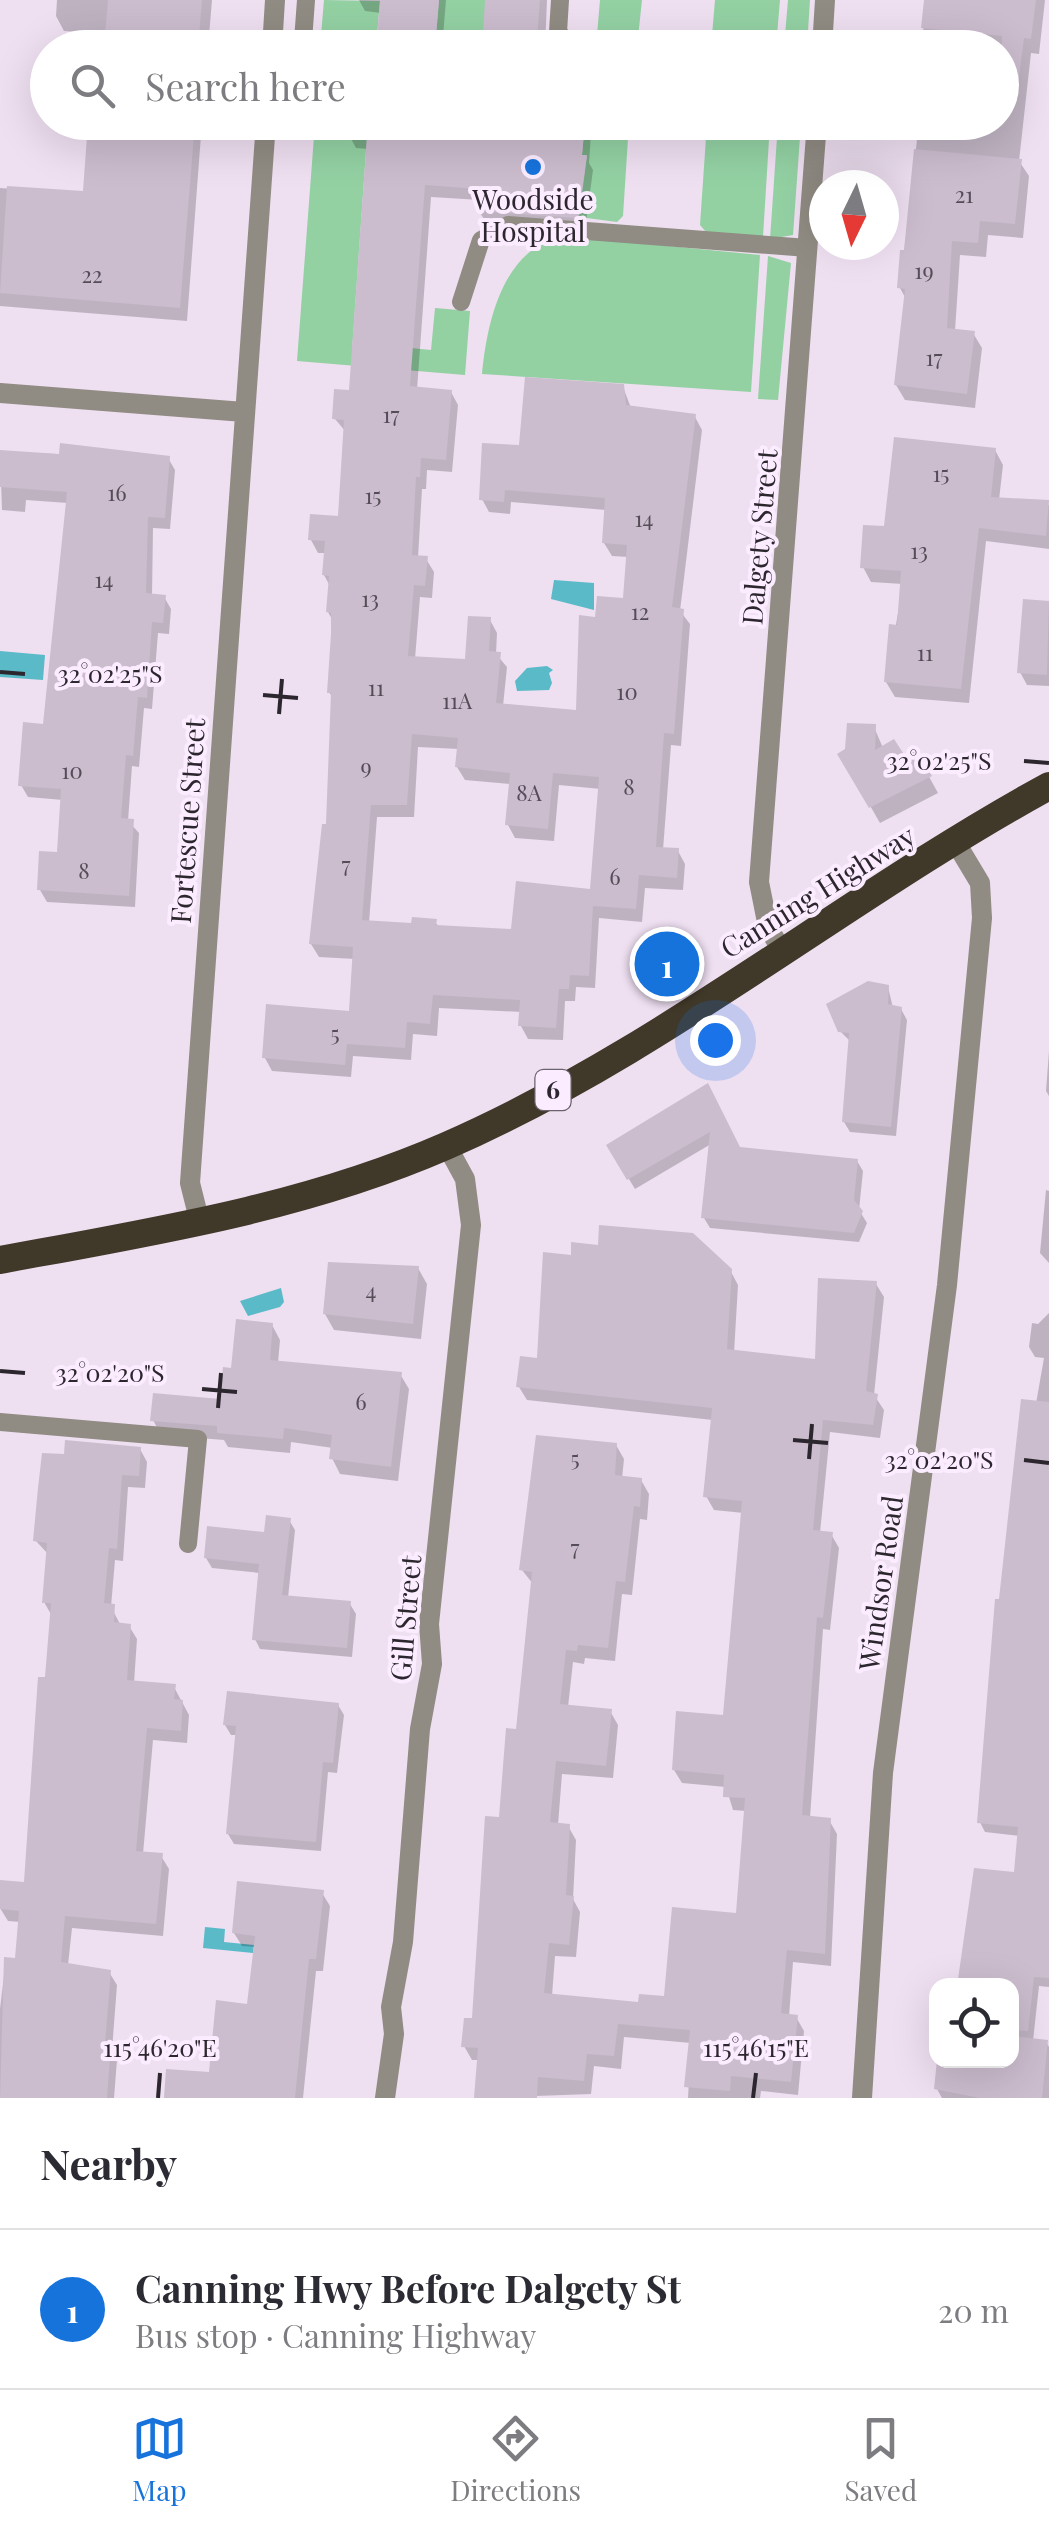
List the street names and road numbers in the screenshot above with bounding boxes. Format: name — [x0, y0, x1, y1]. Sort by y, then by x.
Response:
street label: Dalgety Street — [732, 446, 785, 626]
street label: Fortescue Street — [161, 716, 212, 925]
street label: Canning Highway — [713, 816, 921, 965]
road number: 6 — [536, 1070, 570, 1110]
street label: Windsor Road — [849, 1493, 910, 1674]
street label: Gill Street — [381, 1552, 429, 1682]

